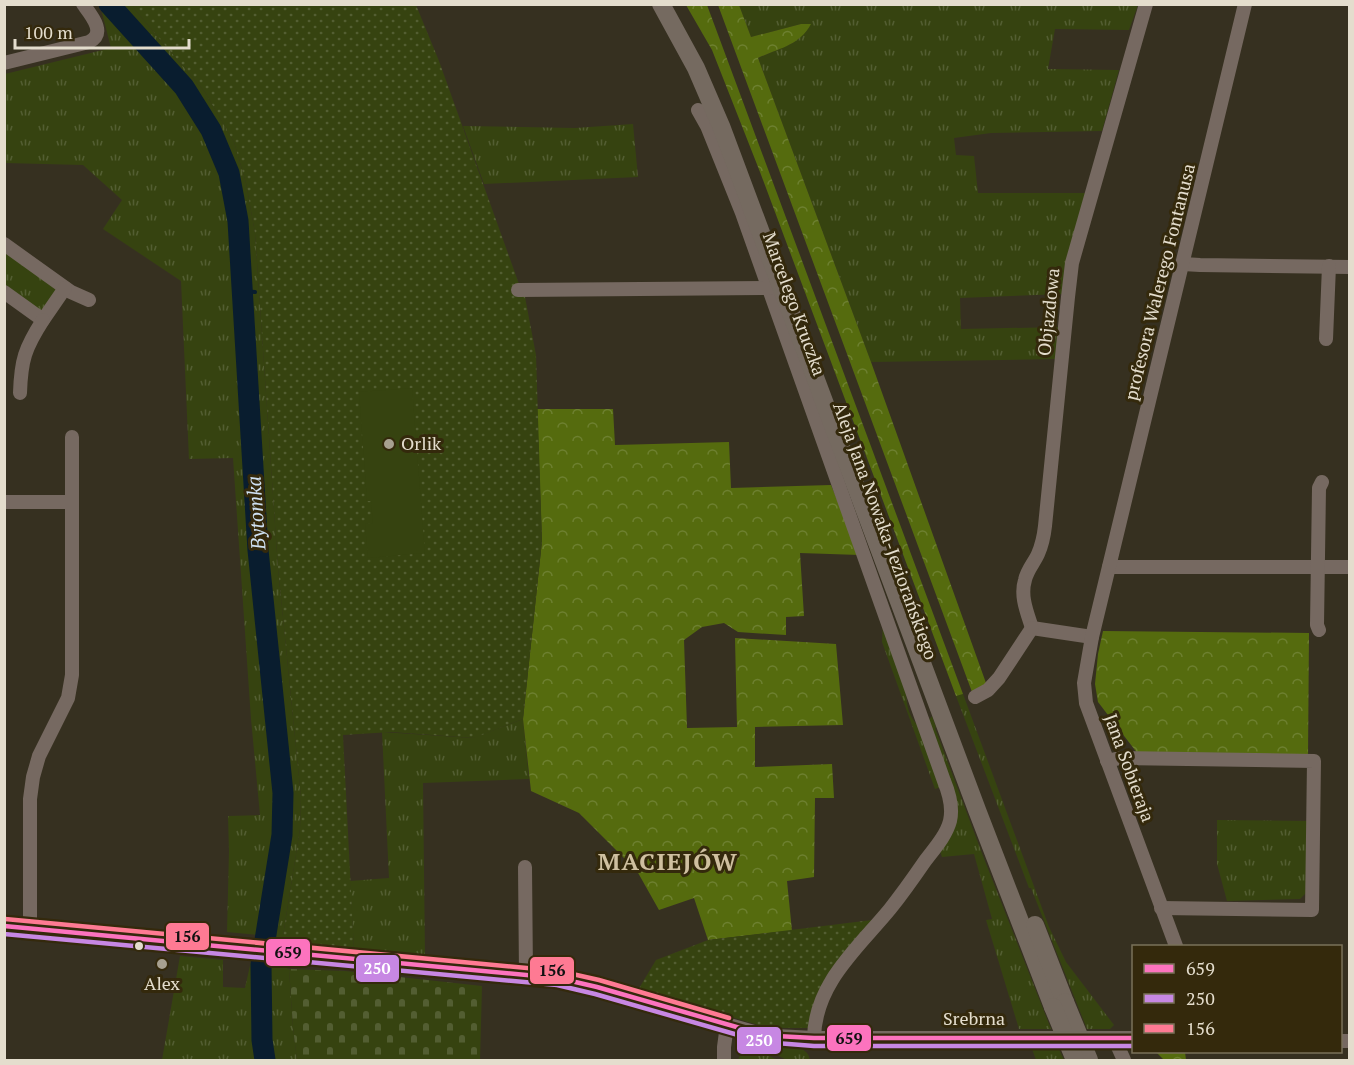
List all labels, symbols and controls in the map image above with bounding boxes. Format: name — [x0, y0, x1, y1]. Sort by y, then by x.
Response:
scale bar — [15, 12, 189, 50]
text: 100 m — [24, 20, 73, 44]
street label: profesora Walerego Fontanusa — [1118, 161, 1200, 403]
street label: Marcelego Kruczka — [758, 229, 832, 379]
street label: Objazdowa — [1031, 267, 1065, 357]
street label: Aleja Jana Nowaka-Jeziorańskiego — [828, 398, 944, 663]
place label: Orlik — [401, 431, 442, 455]
marker: Orlik — [382, 437, 396, 451]
water label: Bytomka — [239, 475, 272, 552]
street label: Jana Sobieraja — [1099, 710, 1161, 825]
district label: MACIEJÓW — [598, 845, 738, 877]
line badge: 156 — [165, 922, 210, 951]
text: 156 — [173, 925, 201, 947]
line badge: 659 — [265, 938, 311, 967]
unlabelled marker — [133, 940, 145, 952]
text: 659 — [274, 941, 302, 963]
legend — [1132, 945, 1342, 1053]
line badge: 250 — [355, 954, 400, 983]
line badge: 156 — [529, 956, 575, 985]
text: 659 — [1186, 956, 1215, 980]
marker: Alex — [155, 957, 169, 971]
text: 250 — [363, 957, 391, 979]
text: 156 — [538, 959, 566, 981]
place label: Alex — [144, 971, 181, 995]
text: 250 — [1186, 986, 1215, 1010]
street label: Srebrna — [943, 1006, 1005, 1030]
text: 156 — [1186, 1016, 1215, 1040]
line badge: 659 — [826, 1024, 872, 1052]
line badge: 250 — [736, 1026, 782, 1055]
text: 659 — [835, 1027, 863, 1049]
text: 250 — [745, 1029, 773, 1051]

